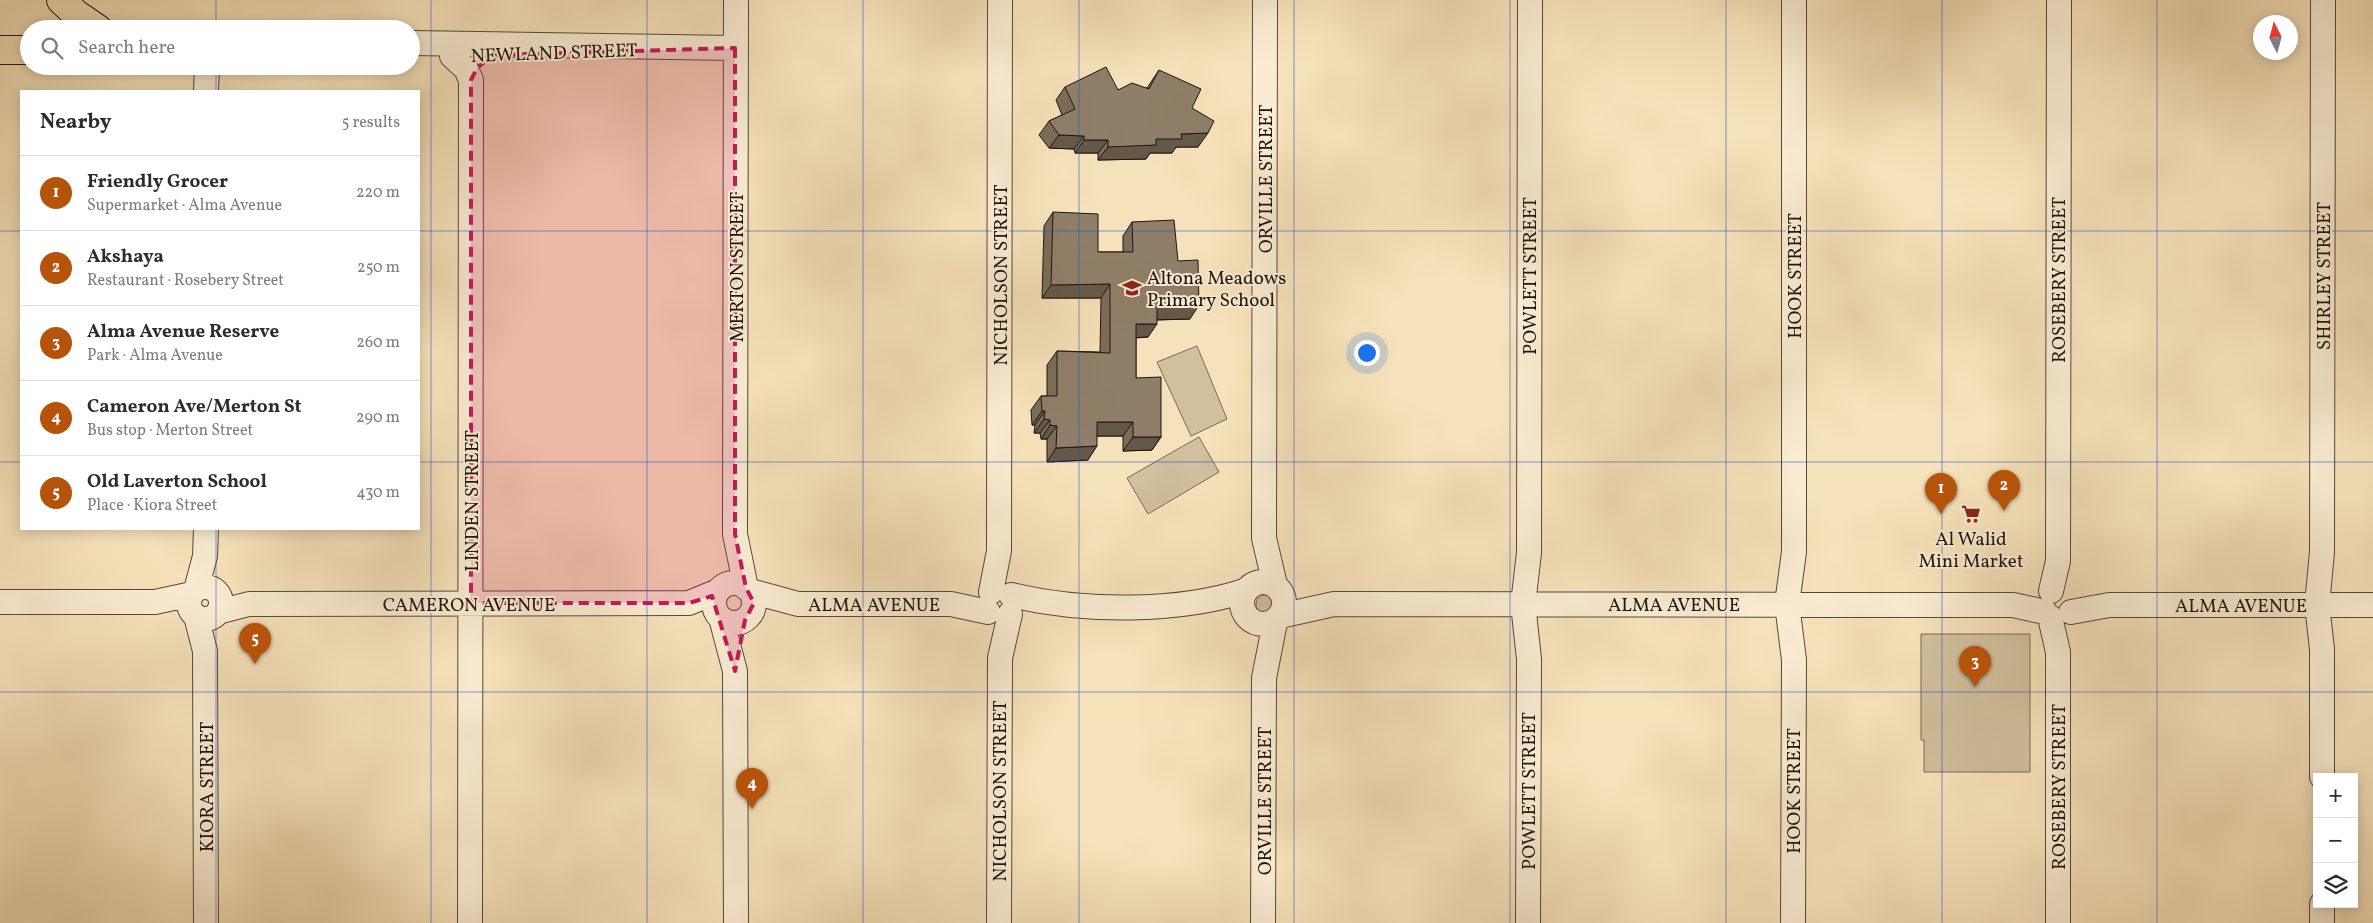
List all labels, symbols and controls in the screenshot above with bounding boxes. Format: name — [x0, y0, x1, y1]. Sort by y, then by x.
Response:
north arrow — [2253, 15, 2298, 60]
search box — [20, 20, 420, 75]
icon: search — [38, 34, 66, 62]
text: Search here — [78, 35, 175, 61]
street label: NEWLAND STREET — [470, 38, 638, 70]
street label: ORVILLE STREET — [1254, 105, 1280, 253]
text: Nearby — [40, 108, 111, 137]
text: 5 results — [342, 112, 400, 134]
text: Friendly Grocer — [87, 169, 228, 195]
text: 1 — [53, 182, 59, 204]
text: 220 m — [356, 182, 400, 204]
street label: NICHOLSON STREET — [989, 184, 1015, 366]
street label: MERTON STREET — [725, 192, 751, 342]
text: Supermarket · Alma Avenue — [87, 195, 282, 217]
street label: POWLETT STREET — [1518, 197, 1544, 355]
street label: ROSEBERY STREET — [2047, 197, 2073, 363]
street label: SHIRLEY STREET — [2312, 202, 2338, 350]
street label: HOOK STREET — [1783, 213, 1809, 339]
text: Akshaya — [87, 244, 164, 270]
text: 2 — [52, 257, 60, 279]
text: 250 m — [357, 257, 400, 279]
place label: Altona Meadows Primary School — [1147, 266, 1287, 314]
text: Restaurant · Rosebery Street — [87, 270, 284, 292]
school or university icon: Altona Meadows Primary School — [1121, 277, 1143, 299]
text: Alma Avenue Reserve — [87, 319, 279, 345]
text: 3 — [52, 332, 60, 354]
text: 260 m — [356, 332, 400, 354]
your location — [1354, 340, 1380, 366]
text: Park · Alma Avenue — [87, 345, 223, 367]
text: Cameron Ave/Merton St — [87, 394, 302, 420]
text: 4 — [51, 407, 61, 429]
text: 290 m — [356, 407, 400, 429]
text: Bus stop · Merton Street — [87, 420, 253, 442]
street label: LINDEN STREET — [460, 430, 486, 572]
text: Old Laverton School — [87, 469, 267, 495]
pin: 2 — [1988, 470, 2020, 511]
pin: 1 — [1925, 473, 1957, 514]
text: 5 — [52, 482, 60, 504]
text: 430 m — [356, 482, 400, 504]
text: Place · Kiora Street — [87, 495, 217, 517]
supermarket icon: Al Walid Mini Market — [1960, 503, 1982, 525]
place label: Al Walid Mini Market — [1918, 527, 2024, 575]
street label: CAMERON AVENUE — [383, 593, 555, 619]
street label: ALMA AVENUE — [808, 593, 940, 619]
street label: ALMA AVENUE — [1608, 593, 1740, 619]
street label: ALMA AVENUE — [2175, 594, 2307, 620]
pin: 5 — [239, 623, 271, 664]
pin: 3 — [1959, 646, 1991, 687]
street label: NICHOLSON STREET — [988, 700, 1014, 882]
street label: ROSEBERY STREET — [2047, 704, 2073, 870]
street label: POWLETT STREET — [1517, 712, 1543, 870]
street label: KIORA STREET — [195, 722, 221, 852]
street label: ORVILLE STREET — [1253, 727, 1279, 875]
street label: HOOK STREET — [1782, 728, 1808, 854]
pin: 4 — [736, 768, 768, 809]
map controls — [2313, 773, 2358, 908]
button: + — [2313, 773, 2358, 818]
button: − — [2313, 818, 2358, 863]
button: layers — [2313, 863, 2358, 908]

